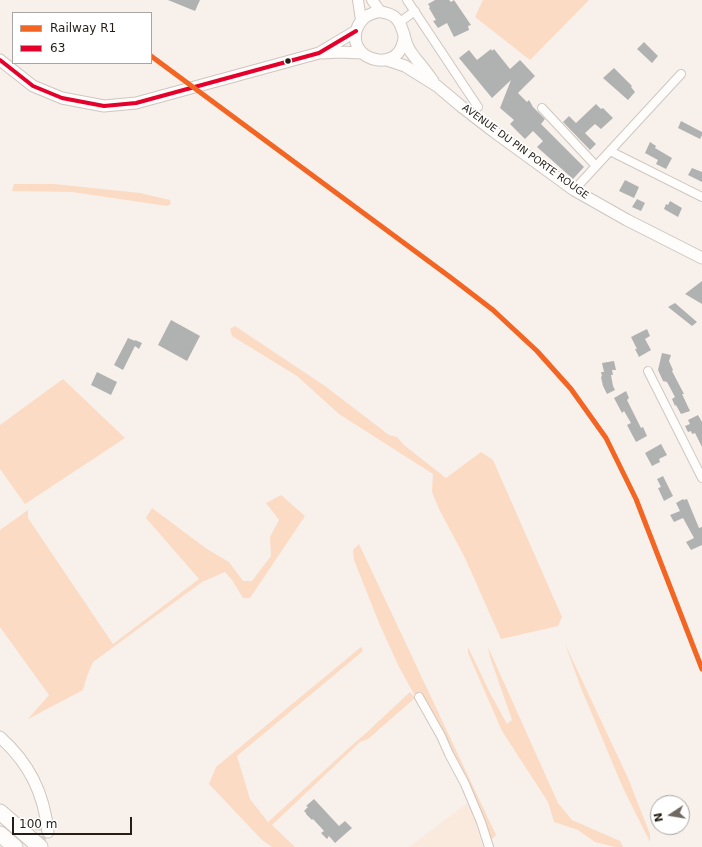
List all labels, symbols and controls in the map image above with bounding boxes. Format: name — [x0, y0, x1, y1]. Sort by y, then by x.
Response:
legend — [12, 12, 152, 64]
text: Railway R1 — [50, 21, 116, 35]
text: 63 — [50, 41, 65, 55]
unlabelled marker — [283, 56, 293, 66]
street label: AVENUE DU PIN PORTE ROUGE — [459, 102, 591, 202]
north arrow — [650, 795, 690, 835]
scale bar — [14, 809, 134, 835]
text: N — [651, 812, 666, 823]
text: 100 m — [19, 817, 57, 831]

